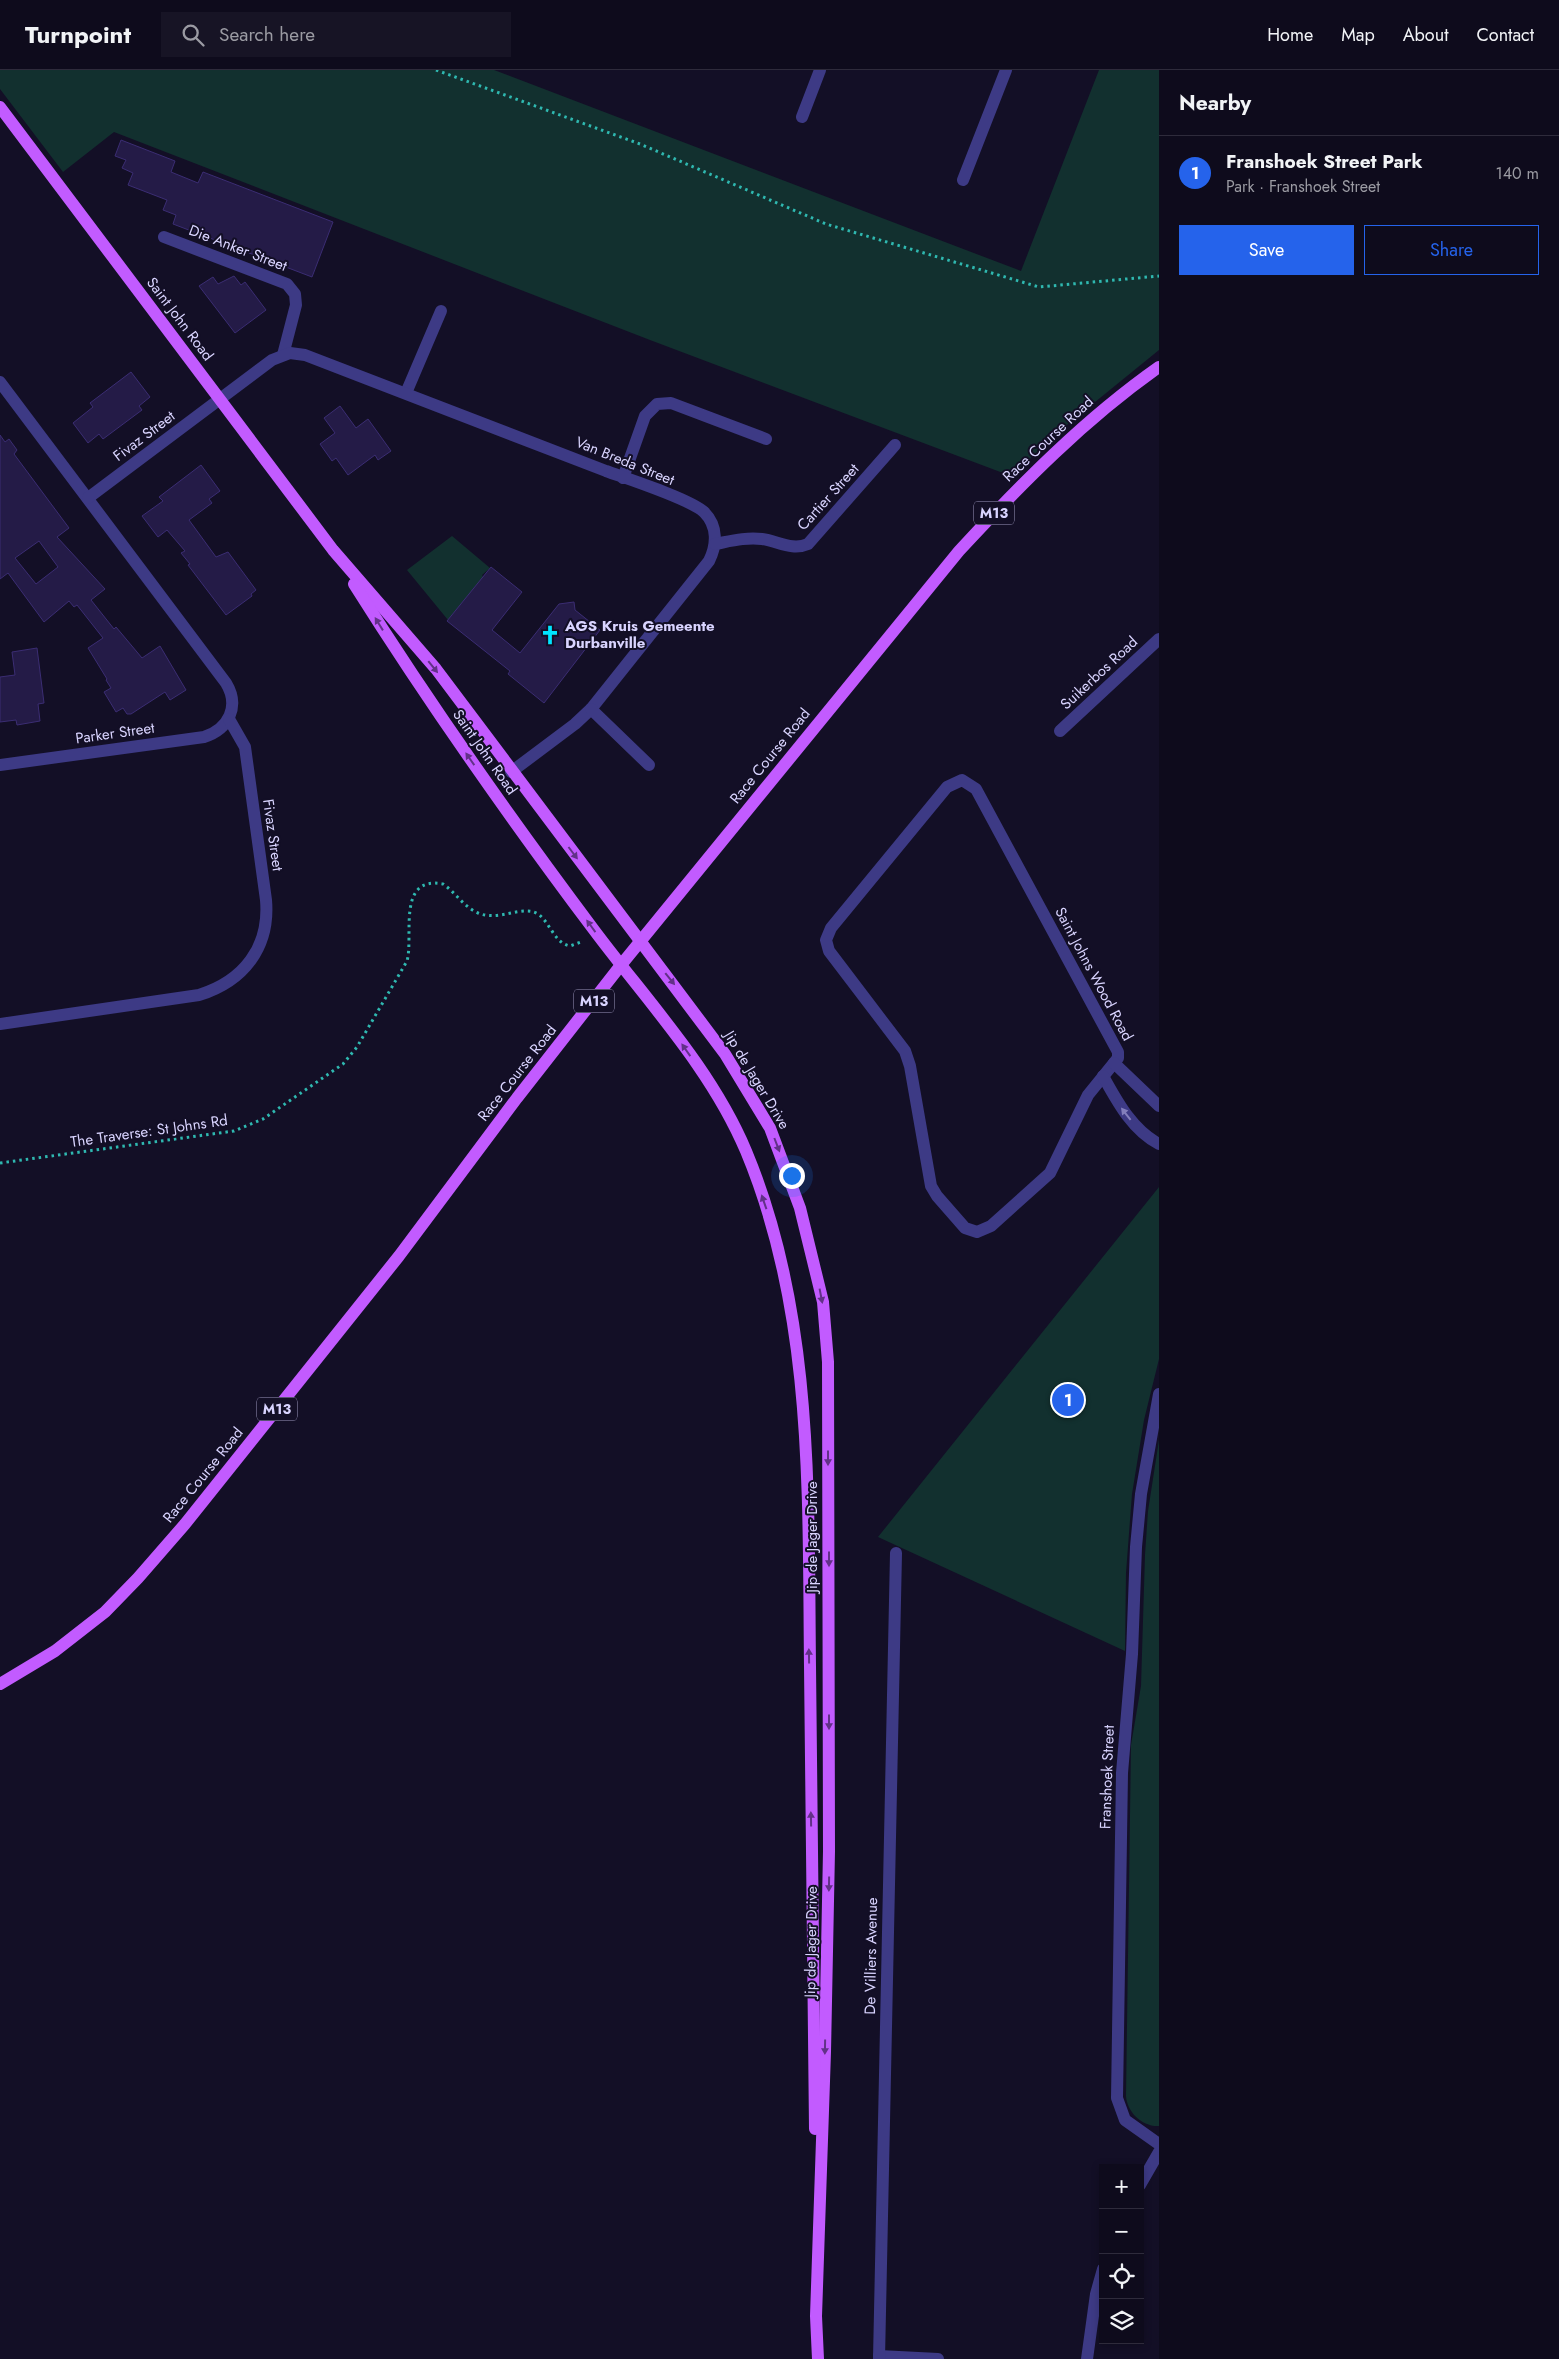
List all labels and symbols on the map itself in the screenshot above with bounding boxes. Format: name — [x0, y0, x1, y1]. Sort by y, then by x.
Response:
street label: Die Anker Street — [186, 219, 291, 277]
street label: Saint John Road — [141, 273, 219, 365]
street label: Race Course Road — [998, 391, 1098, 487]
street label: Fivaz Street — [108, 405, 180, 467]
street label: Van Breda Street — [572, 431, 678, 491]
street label: Cartier Street — [792, 458, 864, 535]
road number: M13 — [974, 502, 1014, 524]
place label: AGS Kruis Gemeente Durbanville — [564, 615, 715, 654]
one-way arrow — [374, 617, 384, 631]
church icon: AGS Kruis Gemeente Durbanville — [539, 624, 561, 646]
street label: Suikerbos Road — [1055, 631, 1143, 715]
one-way arrow — [428, 660, 439, 673]
street label: Race Course Road — [725, 704, 815, 808]
street label: Saint John Road — [447, 705, 523, 799]
street label: Parker Street — [74, 717, 156, 749]
one-way arrow — [465, 752, 475, 765]
street label: Fivaz Street — [257, 798, 289, 873]
one-way arrow — [567, 846, 578, 859]
street label: Saint Johns Wood Road — [1049, 903, 1139, 1045]
one-way arrow — [586, 920, 597, 933]
one-way arrow — [665, 973, 676, 986]
road number: M13 — [574, 989, 614, 1012]
street label: Race Course Road — [472, 1020, 562, 1126]
street label: Jip de Jager Drive — [718, 1025, 795, 1134]
one-way arrow — [681, 1043, 691, 1057]
one-way arrow — [1121, 1108, 1132, 1121]
street label: The Traverse: St Johns Rd — [69, 1109, 229, 1153]
one-way arrow — [773, 1138, 781, 1153]
your location — [779, 1163, 805, 1189]
one-way arrow — [759, 1194, 767, 1209]
one-way arrow — [817, 1289, 825, 1304]
pin: 1 — [1052, 1381, 1084, 1419]
road number: M13 — [257, 1398, 297, 1420]
street label: Race Course Road — [158, 1423, 248, 1527]
one-way arrow — [824, 1450, 832, 1466]
street label: Jip de Jager Drive — [801, 1481, 823, 1595]
one-way arrow — [825, 1552, 833, 1568]
one-way arrow — [805, 1648, 813, 1664]
one-way arrow — [825, 1714, 833, 1730]
street label: Franshoek Street — [1094, 1724, 1120, 1829]
one-way arrow — [807, 1810, 815, 1826]
one-way arrow — [824, 1877, 832, 1893]
street label: Jip de Jager Drive — [799, 1886, 823, 2000]
street label: De Villiers Avenue — [859, 1897, 883, 2015]
one-way arrow — [821, 2039, 829, 2055]

